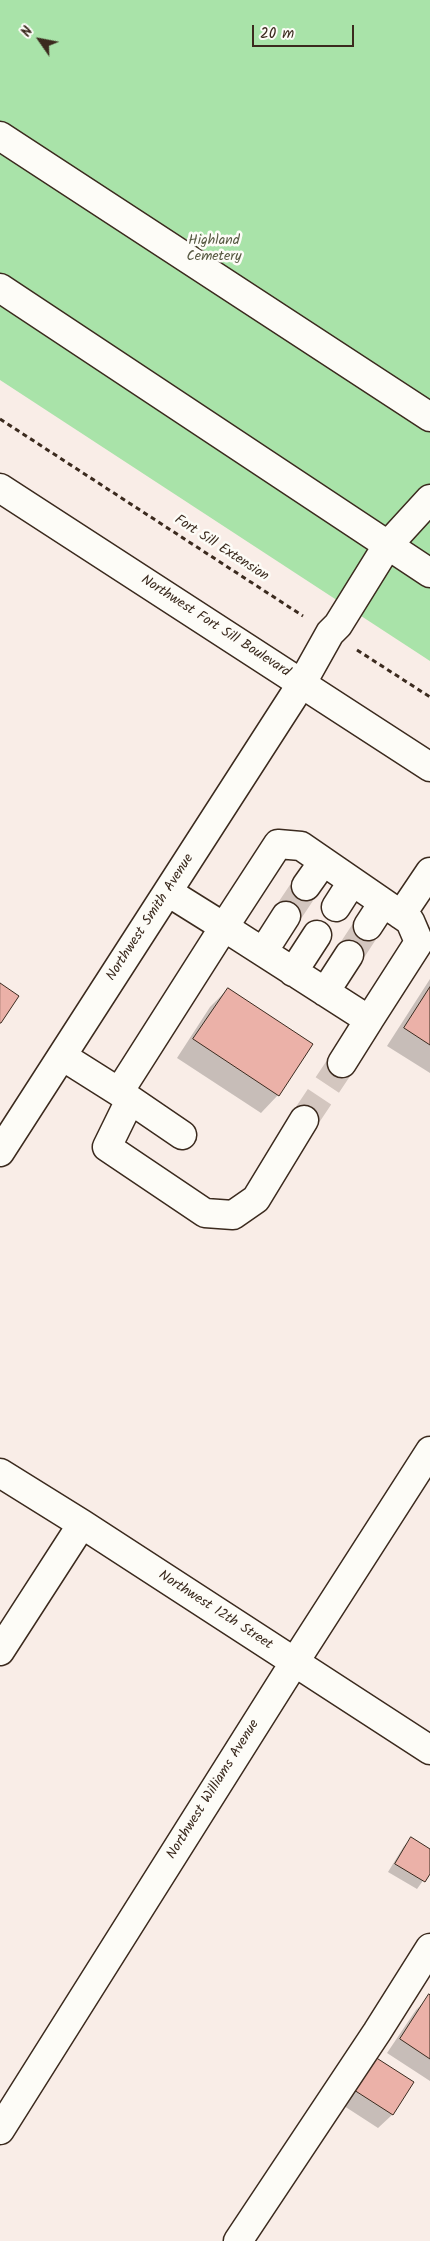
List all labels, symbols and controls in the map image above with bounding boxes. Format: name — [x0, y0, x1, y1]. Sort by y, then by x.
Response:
north arrow — [15, 15, 65, 65]
scale bar — [255, 15, 358, 47]
text: N — [16, 22, 39, 42]
text: 20 m — [260, 22, 294, 46]
park label: Highland Cemetery — [186, 234, 242, 266]
street label: Fort Sill Extension — [171, 512, 271, 586]
street label: Northwest Fort Sill Boulevard — [137, 572, 293, 682]
street label: Northwest Smith Avenue — [104, 851, 198, 985]
street label: Northwest 12th Street — [155, 1568, 275, 1654]
street label: Northwest Williams Avenue — [164, 1717, 264, 1863]

